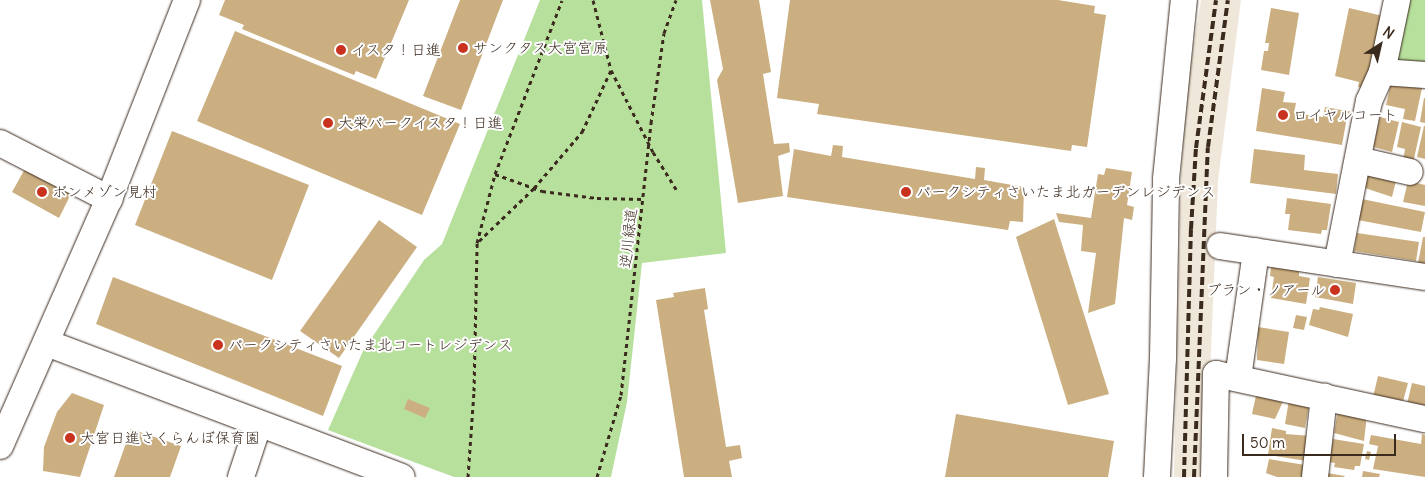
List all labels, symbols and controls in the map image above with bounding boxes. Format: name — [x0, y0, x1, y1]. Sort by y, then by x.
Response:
north arrow — [1355, 20, 1405, 70]
text: N — [1379, 23, 1398, 43]
place label: サンクタス大宮宮原 — [473, 39, 608, 57]
place label: イスタ！日進 — [351, 41, 441, 59]
marker: サンクタス大宮宮原 — [457, 42, 469, 54]
marker: イスタ！日進 — [335, 44, 347, 56]
place label: ロイヤルコート — [1293, 106, 1398, 124]
marker: ロイヤルコート — [1277, 109, 1289, 121]
place label: 大栄パークイスタ！日進 — [338, 114, 503, 132]
marker: 大栄パークイスタ！日進 — [322, 117, 334, 129]
place label: ボンメゾン見村 — [52, 183, 157, 201]
place label: パークシティさいたま北ガーデンレジデンス — [916, 183, 1216, 201]
marker: ボンメゾン見村 — [36, 186, 48, 198]
marker: パークシティさいたま北ガーデンレジデンス — [900, 186, 912, 198]
street label: 逆川緑道 — [616, 207, 640, 269]
place label: ブラン・ノアール — [1206, 281, 1325, 299]
marker: ブラン・ノアール — [1329, 284, 1341, 296]
place label: パークシティさいたま北コートレジデンス — [228, 336, 513, 354]
marker: パークシティさいたま北コートレジデンス — [212, 339, 224, 351]
scale bar — [1245, 424, 1399, 456]
place label: 大宮日進さくらんぼ保育園 — [80, 429, 260, 447]
marker: 大宮日進さくらんぼ保育園 — [64, 432, 76, 444]
text: 50 m — [1250, 433, 1285, 452]

